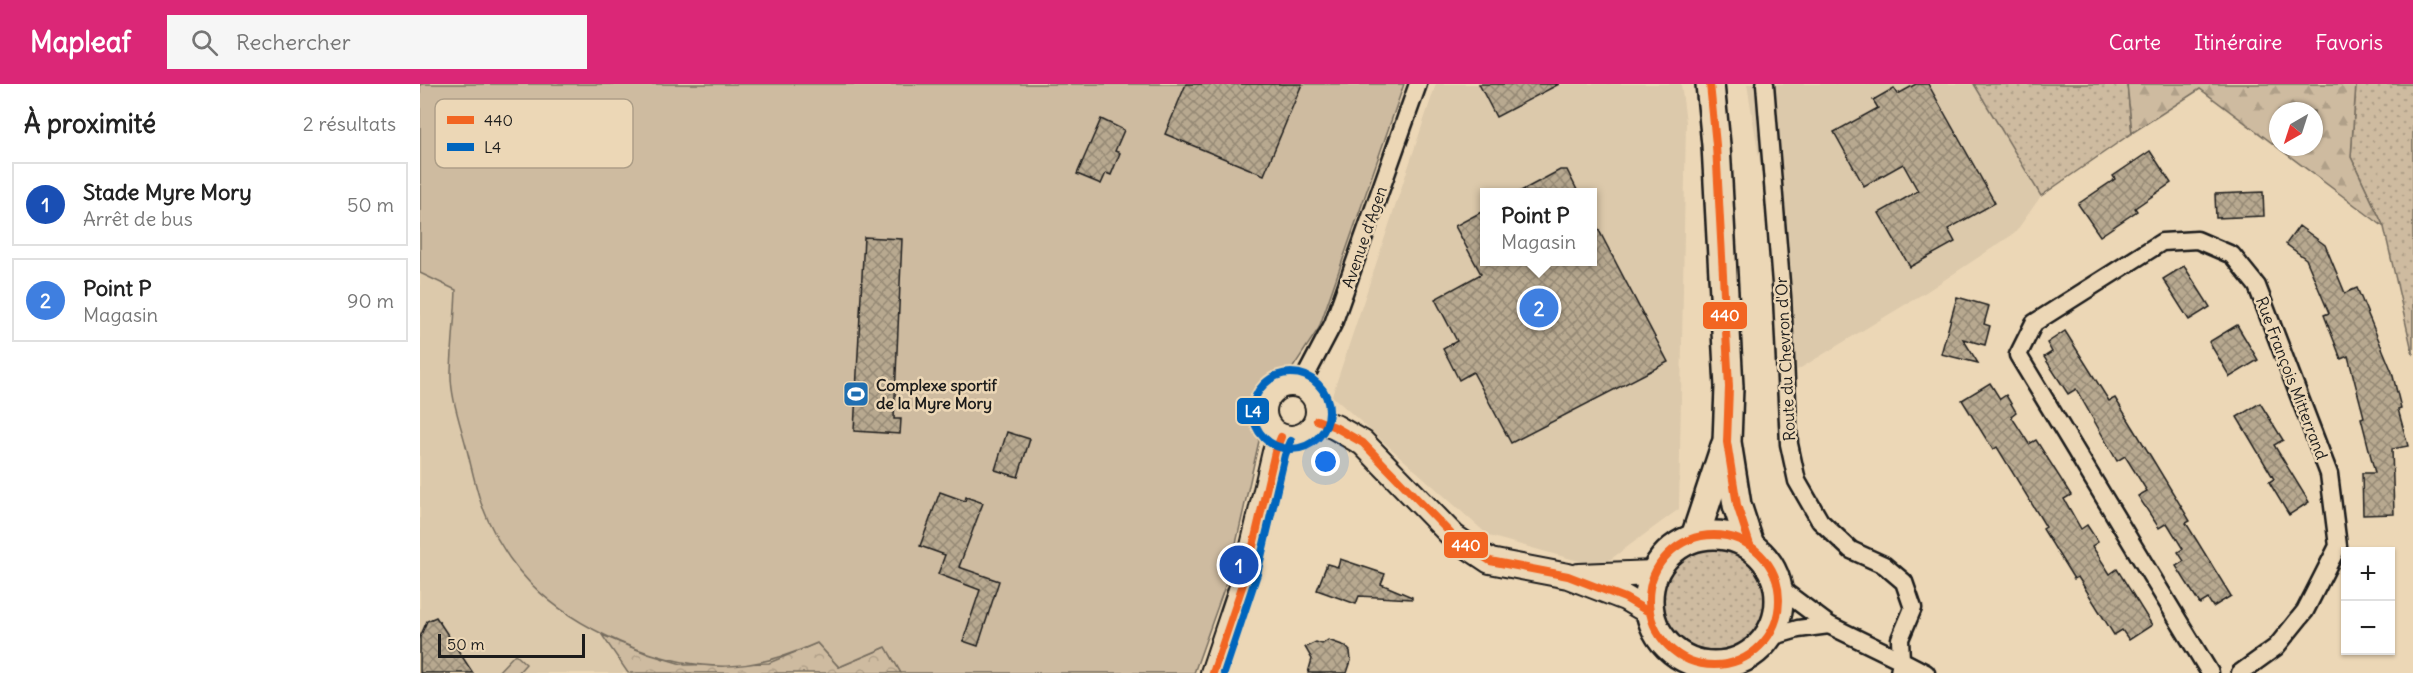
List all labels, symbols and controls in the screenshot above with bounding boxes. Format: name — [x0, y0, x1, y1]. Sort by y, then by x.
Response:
search box — [167, 15, 587, 69]
text: Mapleaf — [30, 24, 131, 60]
icon: search — [188, 26, 221, 59]
text: Rechercher — [236, 28, 351, 56]
text: Carte — [2109, 29, 2161, 56]
text: Itinéraire — [2194, 29, 2282, 56]
text: Favoris — [2315, 29, 2383, 56]
legend — [435, 99, 633, 168]
north arrow — [2269, 102, 2323, 156]
text: À proximité — [24, 107, 156, 140]
text: 440 — [484, 110, 513, 130]
text: 2 résultats — [303, 111, 396, 136]
text: L4 — [484, 137, 501, 157]
text: Stade Myre Mory — [83, 178, 252, 206]
street label: Avenue d'Agen — [1337, 183, 1391, 291]
popup — [1480, 188, 1597, 266]
text: 1 — [42, 192, 49, 217]
text: 50 m — [347, 192, 394, 217]
text: Point P — [1501, 201, 1569, 229]
text: Arrêt de bus — [83, 206, 193, 231]
text: Magasin — [1501, 229, 1576, 254]
text: Point P — [83, 274, 151, 302]
street label: Route du Chevron d'Or — [1771, 276, 1799, 442]
pin: 2 — [1520, 286, 1558, 330]
text: 2 — [40, 288, 51, 313]
text: 90 m — [347, 288, 394, 313]
street label: Rue François Mitterrand — [2252, 294, 2332, 462]
line badge: 440 — [1702, 301, 1748, 330]
text: Magasin — [83, 302, 158, 327]
text: 440 — [1710, 305, 1740, 325]
place label: Complexe sportif de la Myre Mory — [876, 375, 997, 414]
sports icon: Complexe sportif de la Myre Mory — [841, 379, 871, 409]
line badge: L4 — [1236, 397, 1270, 425]
text: L4 — [1244, 401, 1262, 421]
your location — [1311, 447, 1340, 476]
line badge: 440 — [1443, 531, 1489, 559]
text: 440 — [1451, 535, 1481, 555]
pin: 1 — [1220, 542, 1258, 588]
map controls — [2341, 547, 2395, 655]
button: + — [2341, 547, 2395, 601]
button: − — [2341, 601, 2395, 655]
scale bar — [438, 631, 585, 658]
text: 50 m — [447, 634, 485, 654]

